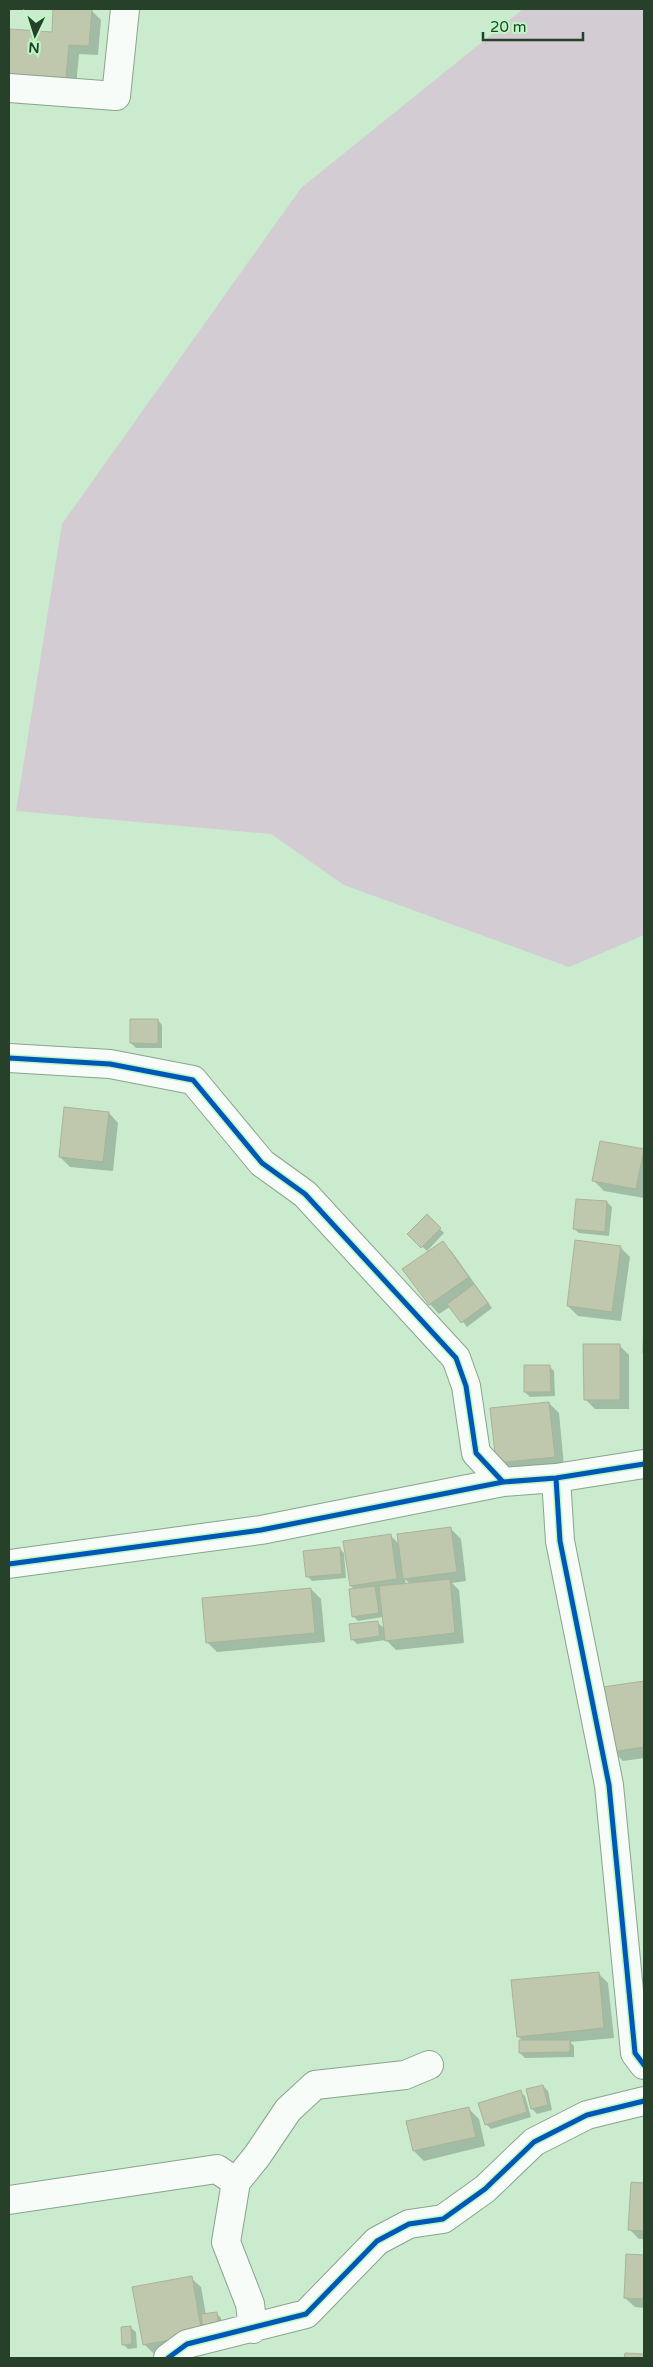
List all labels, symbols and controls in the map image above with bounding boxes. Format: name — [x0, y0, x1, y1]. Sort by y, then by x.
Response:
north arrow — [10, 10, 60, 60]
scale bar — [483, 10, 583, 42]
text: 20 m — [490, 18, 527, 36]
text: N — [28, 39, 40, 56]

